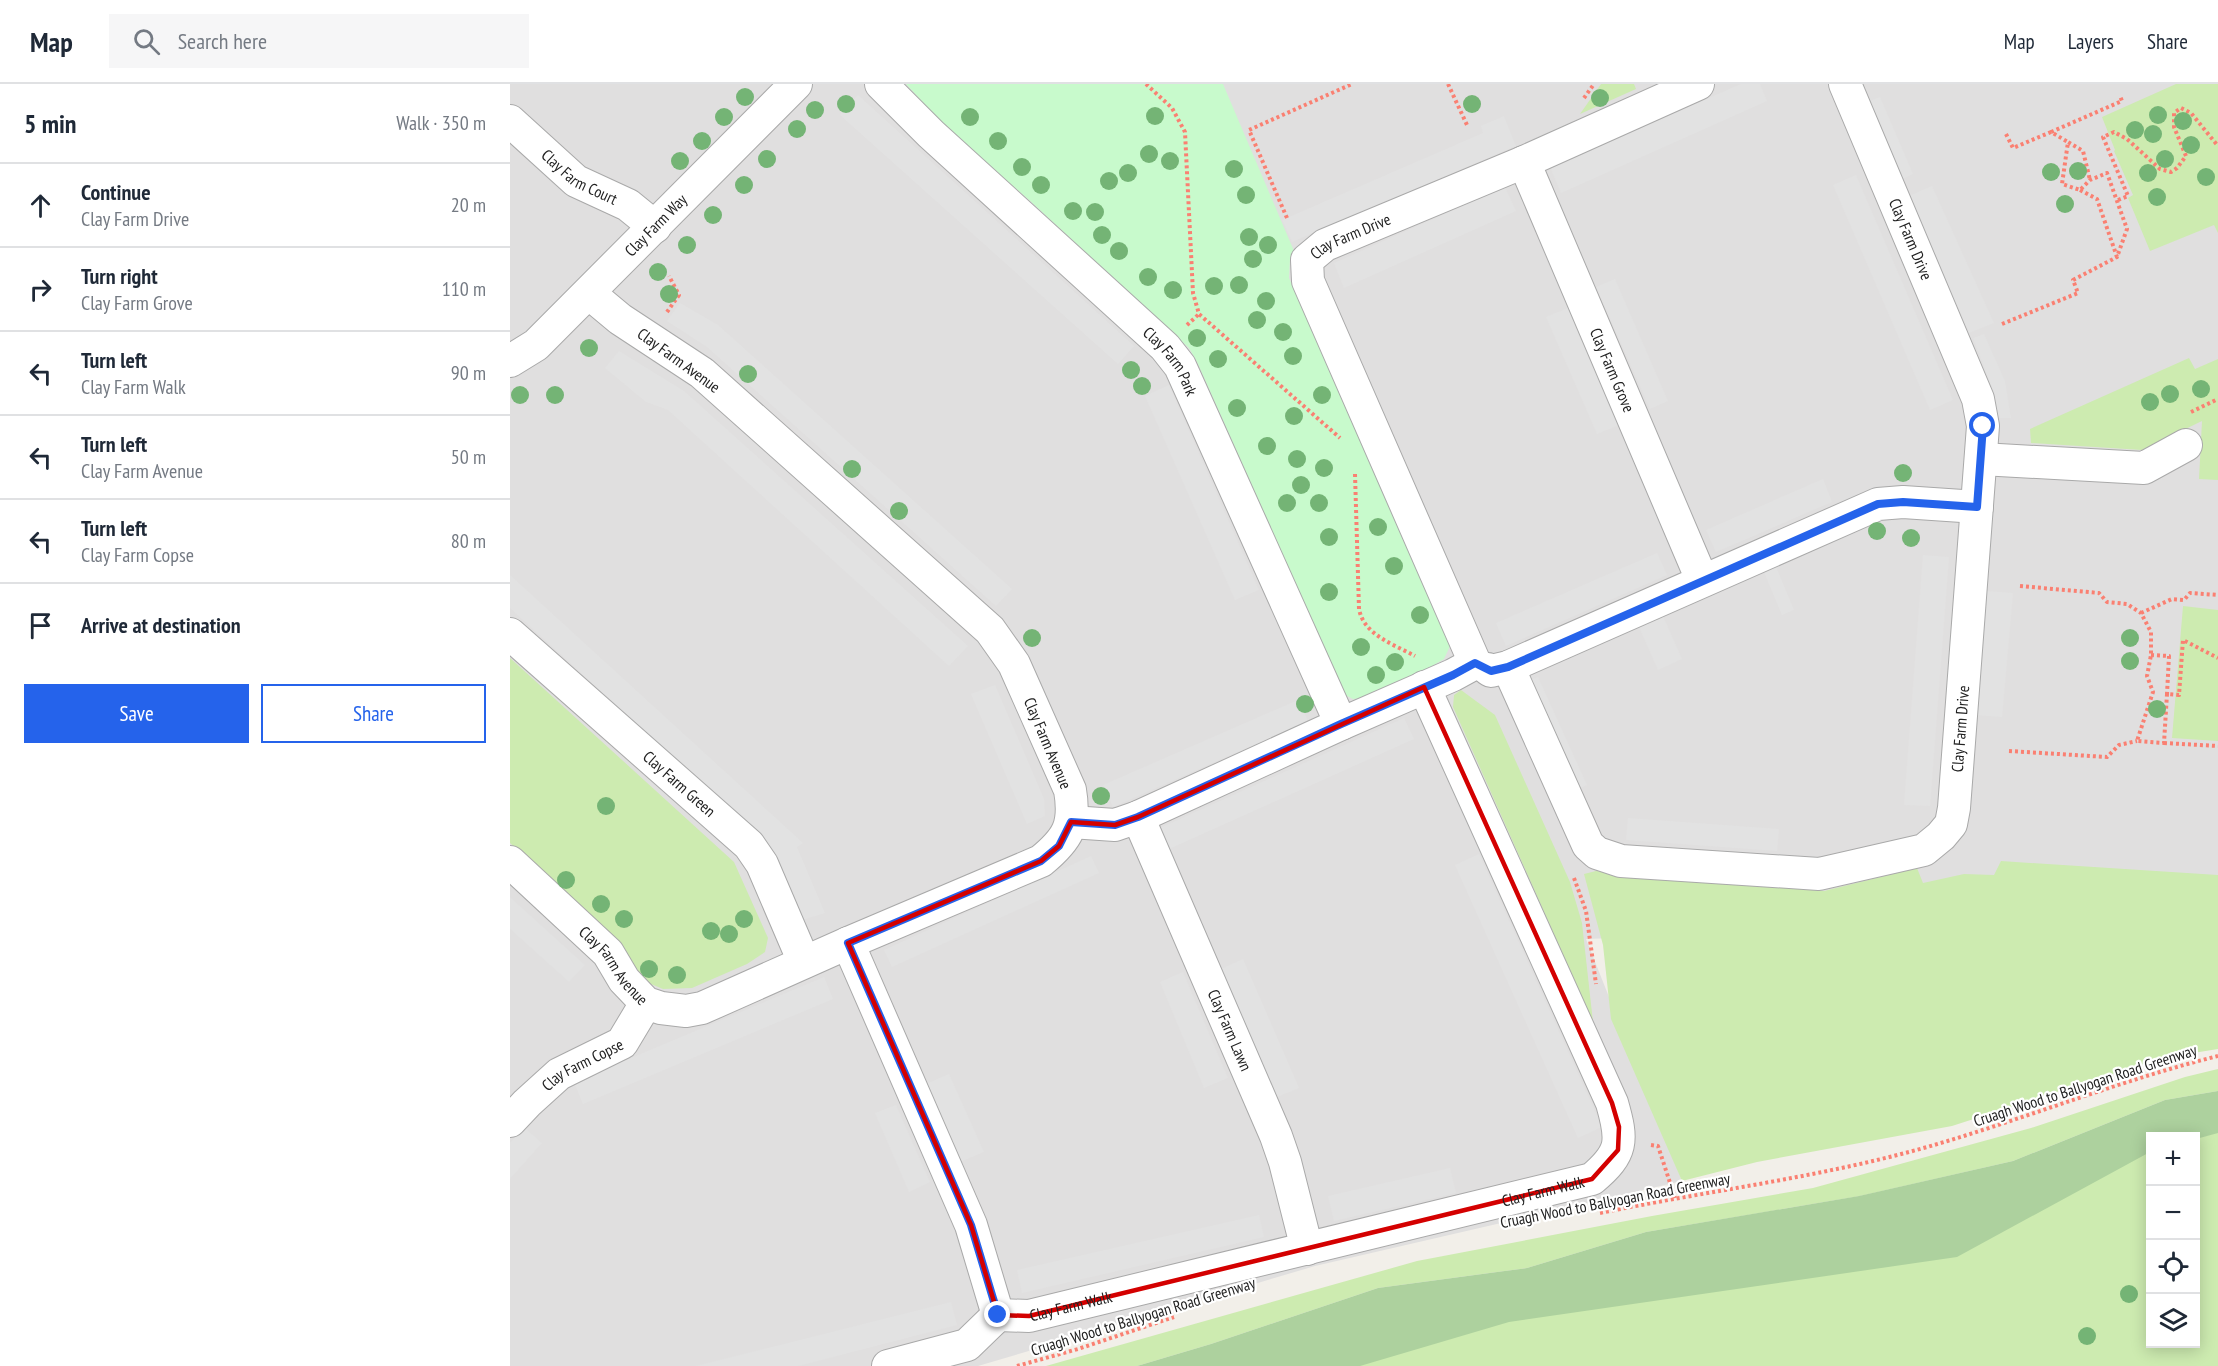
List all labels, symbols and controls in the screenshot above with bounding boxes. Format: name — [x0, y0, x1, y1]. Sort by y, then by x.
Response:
search box — [109, 14, 529, 68]
text: Map — [30, 23, 73, 60]
icon: search — [130, 25, 163, 58]
text: Search here — [178, 27, 267, 55]
text: Map — [2004, 28, 2035, 55]
text: Layers — [2068, 28, 2114, 55]
text: Share — [2147, 28, 2188, 55]
text: 5 min — [24, 107, 77, 140]
text: Walk · 350 m — [396, 110, 486, 136]
street label: Clay Farm Court — [537, 145, 621, 209]
text: Continue — [81, 178, 151, 206]
icon: ahead — [24, 189, 57, 222]
street label: Clay Farm Way — [620, 190, 691, 260]
text: 20 m — [451, 192, 486, 218]
street label: Clay Farm Drive — [1885, 195, 1937, 283]
text: Clay Farm Drive — [81, 206, 189, 232]
street label: Clay Farm Drive — [1306, 209, 1393, 263]
text: Turn right — [81, 262, 158, 290]
icon: right — [24, 273, 57, 306]
text: 110 m — [442, 276, 486, 302]
text: Clay Farm Grove — [81, 290, 193, 316]
street label: Clay Farm Park — [1139, 322, 1202, 399]
street label: Clay Farm Avenue — [634, 323, 724, 397]
street label: Clay Farm Grove — [1586, 325, 1639, 415]
text: Turn left — [81, 346, 147, 374]
icon: left — [24, 357, 57, 390]
text: 90 m — [451, 360, 486, 386]
text: Clay Farm Walk — [81, 374, 186, 400]
route start — [1969, 412, 1995, 438]
text: Turn left — [81, 430, 147, 458]
icon: left — [24, 441, 57, 474]
text: 50 m — [451, 444, 486, 470]
text: Clay Farm Avenue — [81, 458, 203, 484]
text: Turn left — [81, 514, 147, 542]
icon: left — [24, 525, 57, 558]
text: 80 m — [451, 528, 486, 554]
text: Clay Farm Copse — [81, 542, 194, 568]
icon: arrive — [24, 609, 57, 642]
text: Arrive at destination — [81, 611, 241, 639]
button: Save — [24, 684, 249, 743]
button: Share — [261, 684, 486, 743]
street label: Clay Farm Drive — [1947, 685, 1973, 773]
street label: Clay Farm Avenue — [1020, 694, 1076, 792]
street label: Clay Farm Green — [639, 746, 720, 821]
street label: Clay Farm Avenue — [575, 921, 652, 1009]
street label: Clay Farm Lawn — [1204, 986, 1257, 1074]
street label: Clay Farm Copse — [537, 1034, 626, 1095]
street label: Cruagh Wood to Ballyogan Road Greenway — [1971, 1039, 2199, 1131]
map controls — [2146, 1132, 2200, 1348]
button: + — [2146, 1132, 2200, 1186]
street label: Cruagh Wood to Ballyogan Road Greenway — [1498, 1168, 1732, 1232]
street label: Clay Farm Walk — [1500, 1171, 1587, 1211]
button: − — [2146, 1186, 2200, 1240]
button: locate — [2146, 1240, 2200, 1294]
street label: Cruagh Wood to Ballyogan Road Greenway — [1028, 1272, 1258, 1360]
street label: Clay Farm Walk — [1028, 1286, 1115, 1325]
button: layers — [2146, 1294, 2200, 1348]
route end — [984, 1301, 1010, 1327]

